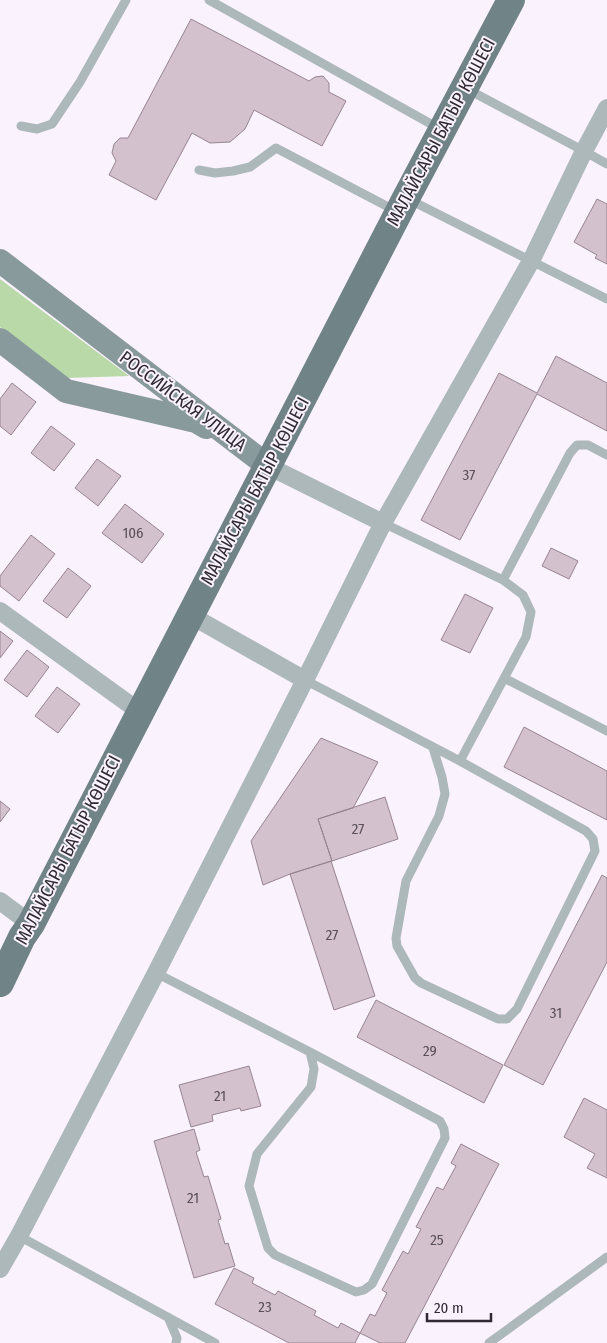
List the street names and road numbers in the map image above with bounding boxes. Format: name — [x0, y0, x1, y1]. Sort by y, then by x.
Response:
street label: МАЛАЙСАРЫ БАТЫР КӨШЕСІ — [382, 34, 500, 230]
street label: РОССИЙСКАЯ УЛИЦА — [115, 346, 251, 456]
street label: МАЛАЙСАРЫ БАТЫР КӨШЕСІ — [196, 393, 314, 589]
street label: МАЛАЙСАРЫ БАТЫР КӨШЕСІ — [11, 752, 125, 948]

